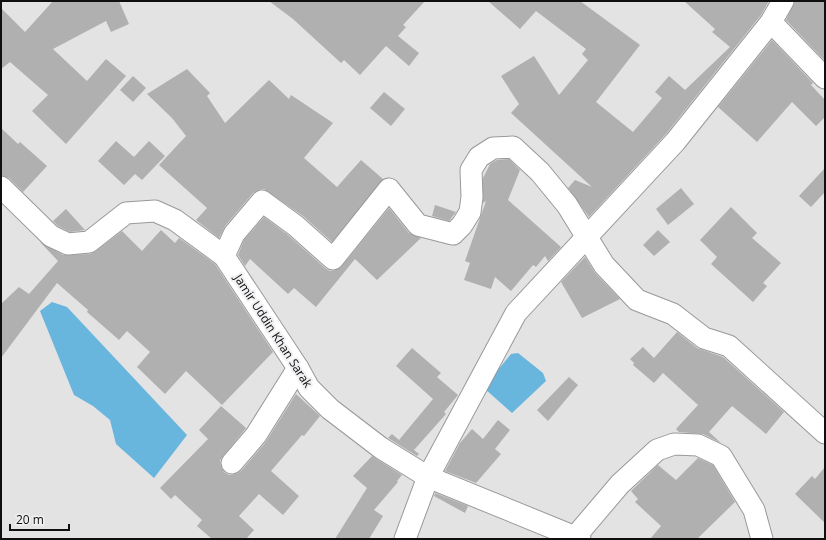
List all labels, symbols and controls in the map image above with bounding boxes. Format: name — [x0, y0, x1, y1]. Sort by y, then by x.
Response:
street label: Jamir Uddin Khan Sarak — [230, 270, 317, 391]
scale bar — [10, 506, 69, 532]
text: 20 m — [16, 511, 44, 528]

